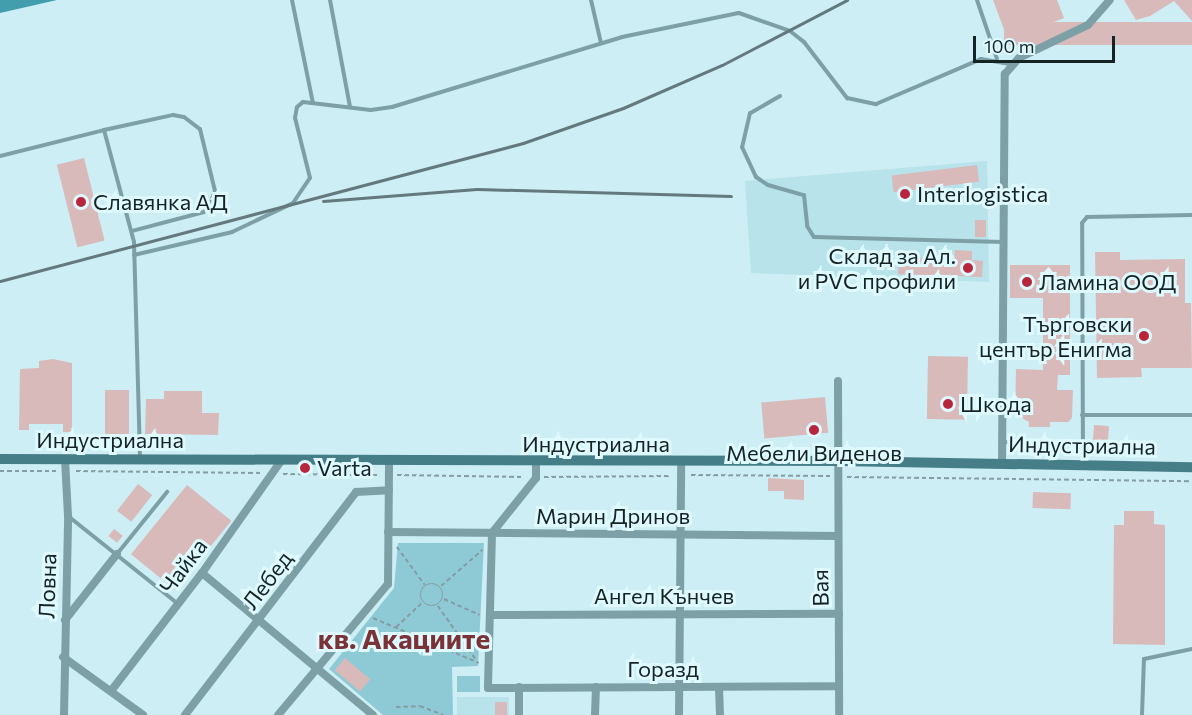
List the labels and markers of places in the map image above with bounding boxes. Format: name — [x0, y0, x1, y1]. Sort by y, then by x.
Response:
place label: Interlogistica — [917, 181, 1048, 207]
marker: Interlogistica — [898, 187, 912, 201]
place label: Славянка АД — [93, 189, 228, 215]
marker: Славянка АД — [74, 195, 88, 209]
place label: Склад за Ал. и PVC профили — [798, 242, 956, 294]
marker: Склад за Ал. и PVC профили — [961, 261, 975, 275]
place label: Ламина ООД — [1039, 269, 1176, 295]
marker: Ламина ООД — [1020, 275, 1034, 289]
place label: Търговски център Енигма — [979, 310, 1132, 362]
marker: Търговски център Енигма — [1137, 329, 1151, 343]
place label: Шкода — [960, 391, 1032, 417]
marker: Шкода — [941, 397, 955, 411]
marker: Мебели Виденов — [807, 423, 821, 437]
place label: Мебели Виденов — [726, 440, 902, 466]
place label: Varta — [317, 455, 372, 481]
marker: Varta — [298, 461, 312, 475]

